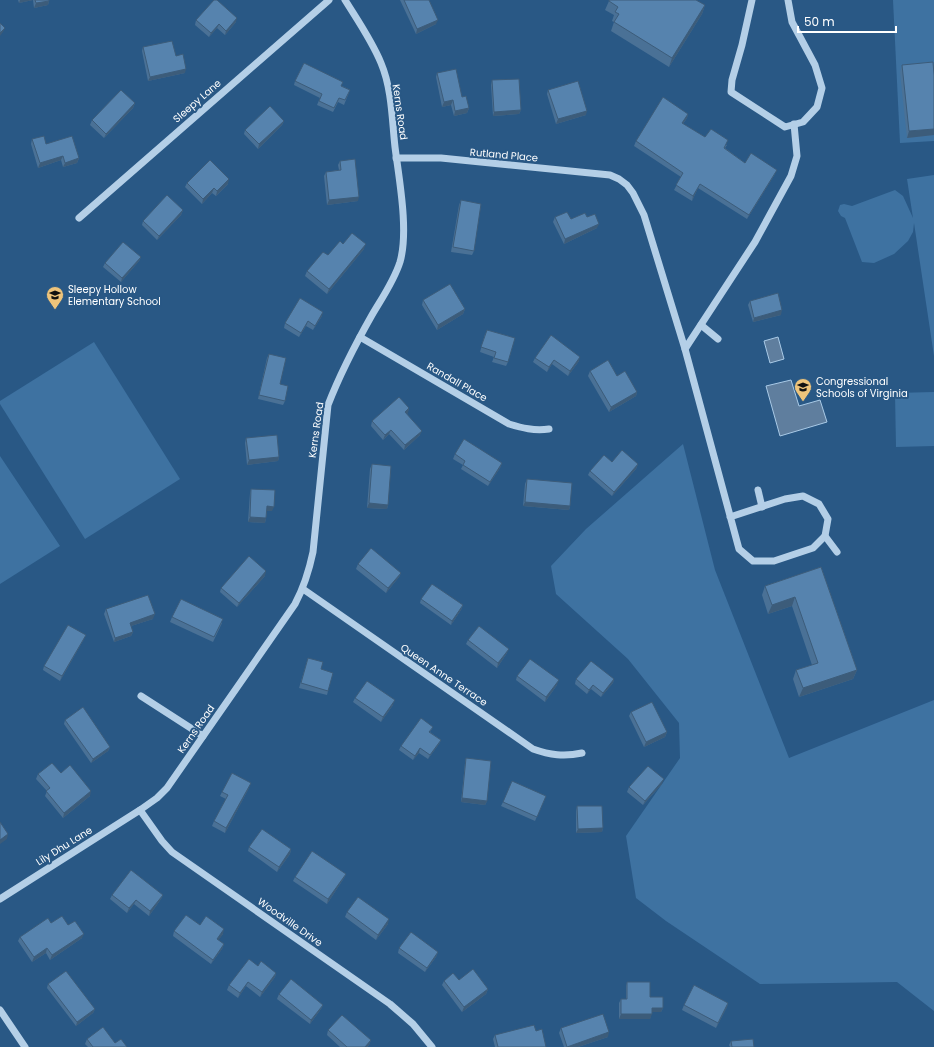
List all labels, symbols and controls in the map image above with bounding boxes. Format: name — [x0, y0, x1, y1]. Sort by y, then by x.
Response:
scale bar — [798, 8, 896, 34]
text: 50 m — [804, 13, 835, 30]
street label: Sleepy Lane — [170, 76, 224, 126]
street label: Kerns Road — [389, 83, 411, 141]
street label: Rutland Place — [469, 145, 539, 165]
place label: Sleepy Hollow Elementary School — [68, 282, 161, 309]
school or university icon: Sleepy Hollow Elementary School — [45, 285, 65, 310]
street label: Randall Place — [424, 359, 490, 405]
place label: Congressional Schools of Virginia — [816, 374, 908, 401]
school or university icon: Congressional Schools of Virginia — [793, 377, 813, 402]
street label: Kerns Road — [305, 401, 327, 459]
street label: Queen Anne Terrace — [397, 640, 491, 710]
street label: Kerns Road — [174, 702, 218, 756]
street label: Lily Dhu Lane — [33, 823, 95, 869]
street label: Woodville Drive — [254, 894, 326, 950]

